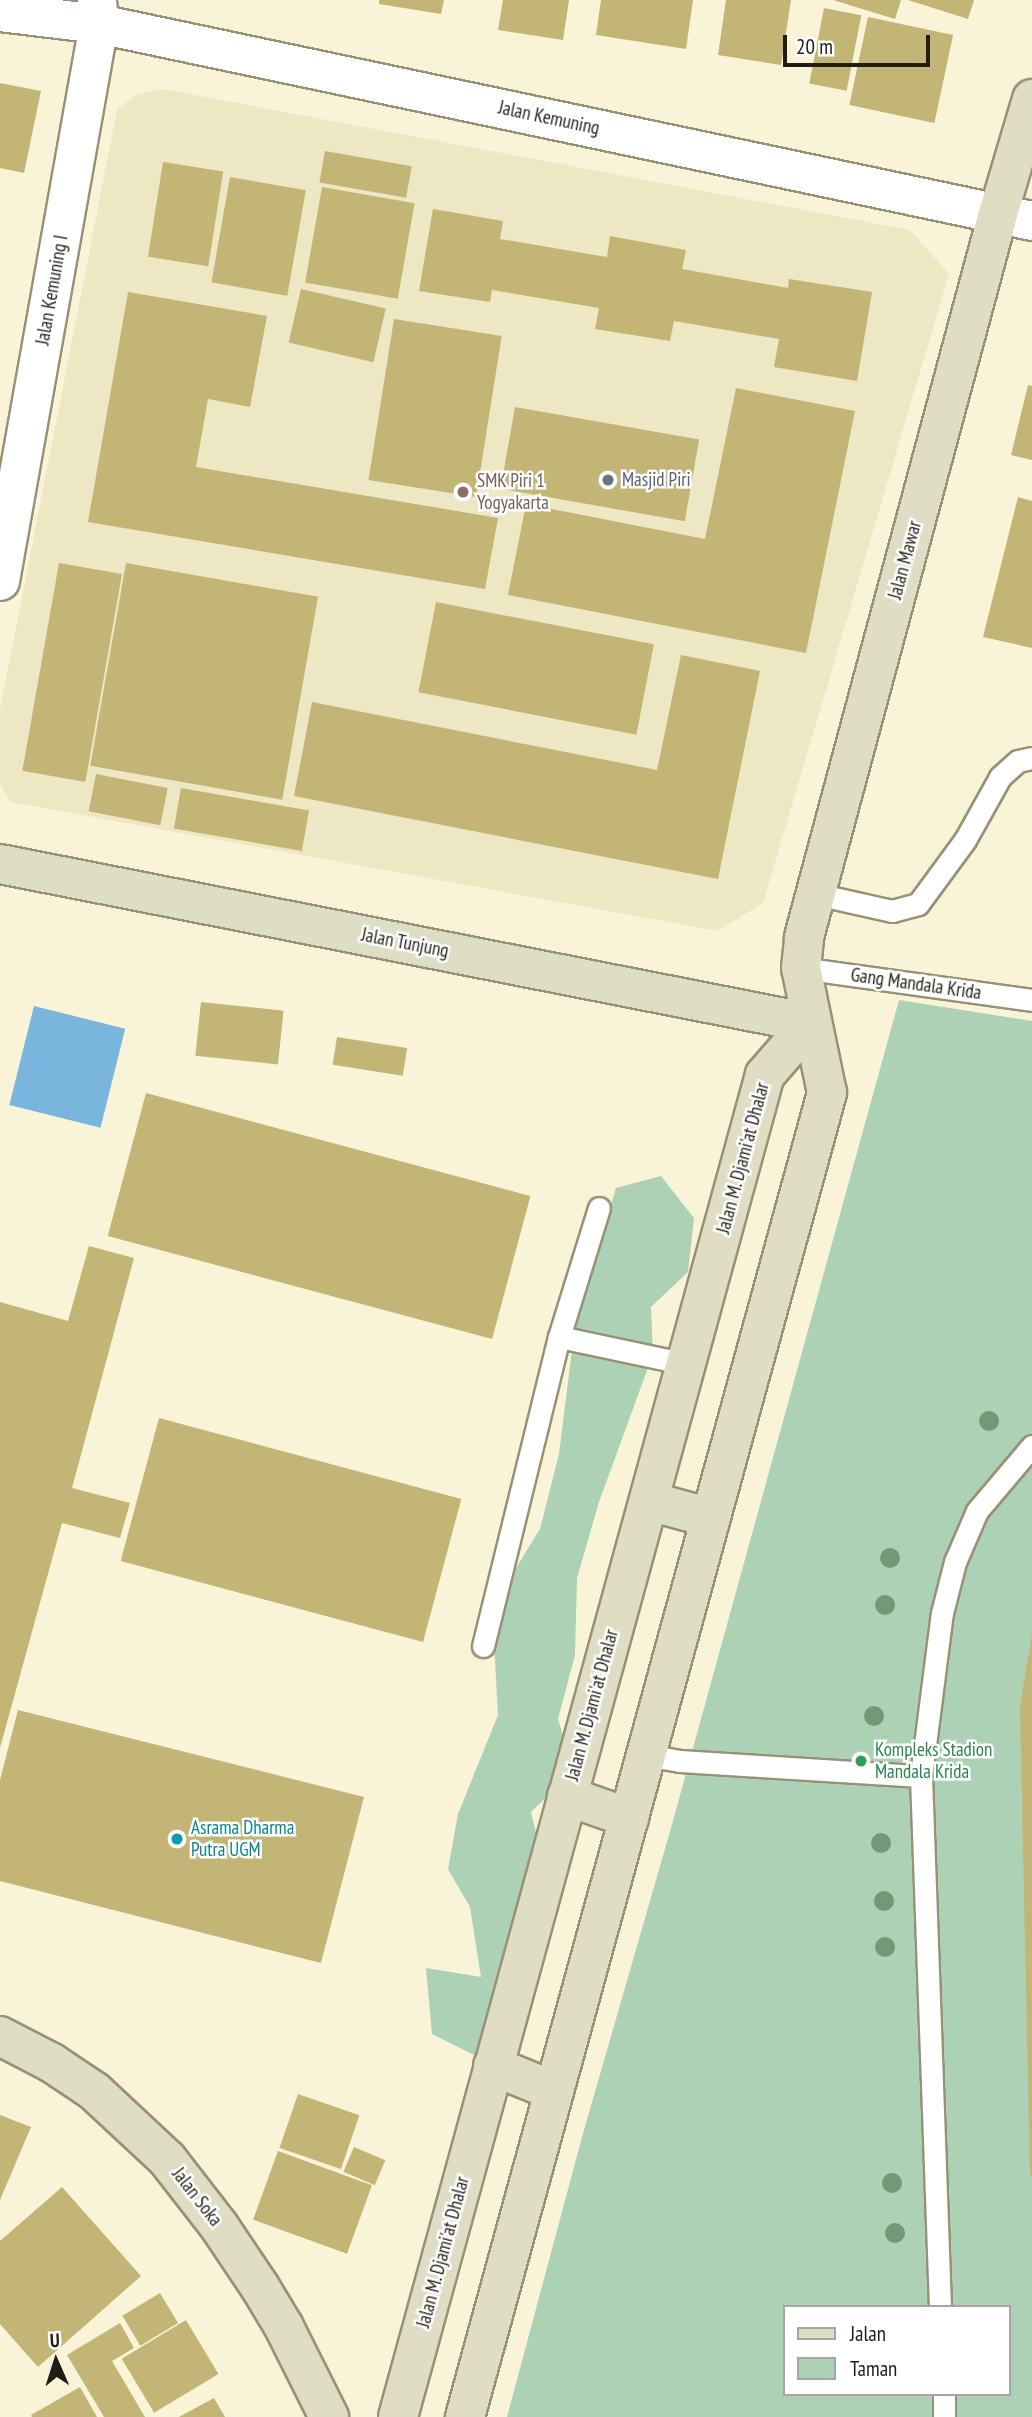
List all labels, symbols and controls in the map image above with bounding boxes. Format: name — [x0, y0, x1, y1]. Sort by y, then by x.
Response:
scale bar — [787, 21, 934, 65]
text: 20 m — [796, 33, 833, 60]
street label: Jalan Kemuning — [496, 96, 602, 140]
street label: Jalan Kemuning I — [31, 233, 73, 347]
place label: Masjid Piri — [622, 469, 691, 491]
place label: SMK Piri 1 Yogyakarta — [477, 470, 549, 514]
marker: Masjid Piri — [600, 472, 616, 488]
marker: SMK Piri 1 Yogyakarta — [455, 484, 471, 500]
street label: Jalan Mawar — [884, 518, 926, 602]
street label: Jalan Tunjung — [359, 923, 451, 963]
street label: Gang Mandala Krida — [849, 964, 983, 1004]
street label: Jalan M. Djami'at Dhalar — [712, 1079, 774, 1237]
street label: Jalan M. Djami'at Dhalar — [561, 1626, 623, 1784]
place label: Kompleks Stadion Mandala Krida — [875, 1739, 992, 1783]
marker: Kompleks Stadion Mandala Krida — [853, 1753, 869, 1769]
place label: Asrama Dharma Putra UGM — [191, 1817, 294, 1861]
marker: Asrama Dharma Putra UGM — [169, 1831, 185, 1847]
street label: Jalan Soka — [167, 2163, 227, 2231]
street label: Jalan M. Djami'at Dhalar — [412, 2173, 474, 2331]
legend — [783, 2305, 1011, 2396]
text: Jalan — [850, 2320, 886, 2347]
north arrow — [21, 2326, 91, 2396]
text: U — [49, 2328, 60, 2352]
text: Taman — [850, 2355, 897, 2382]

